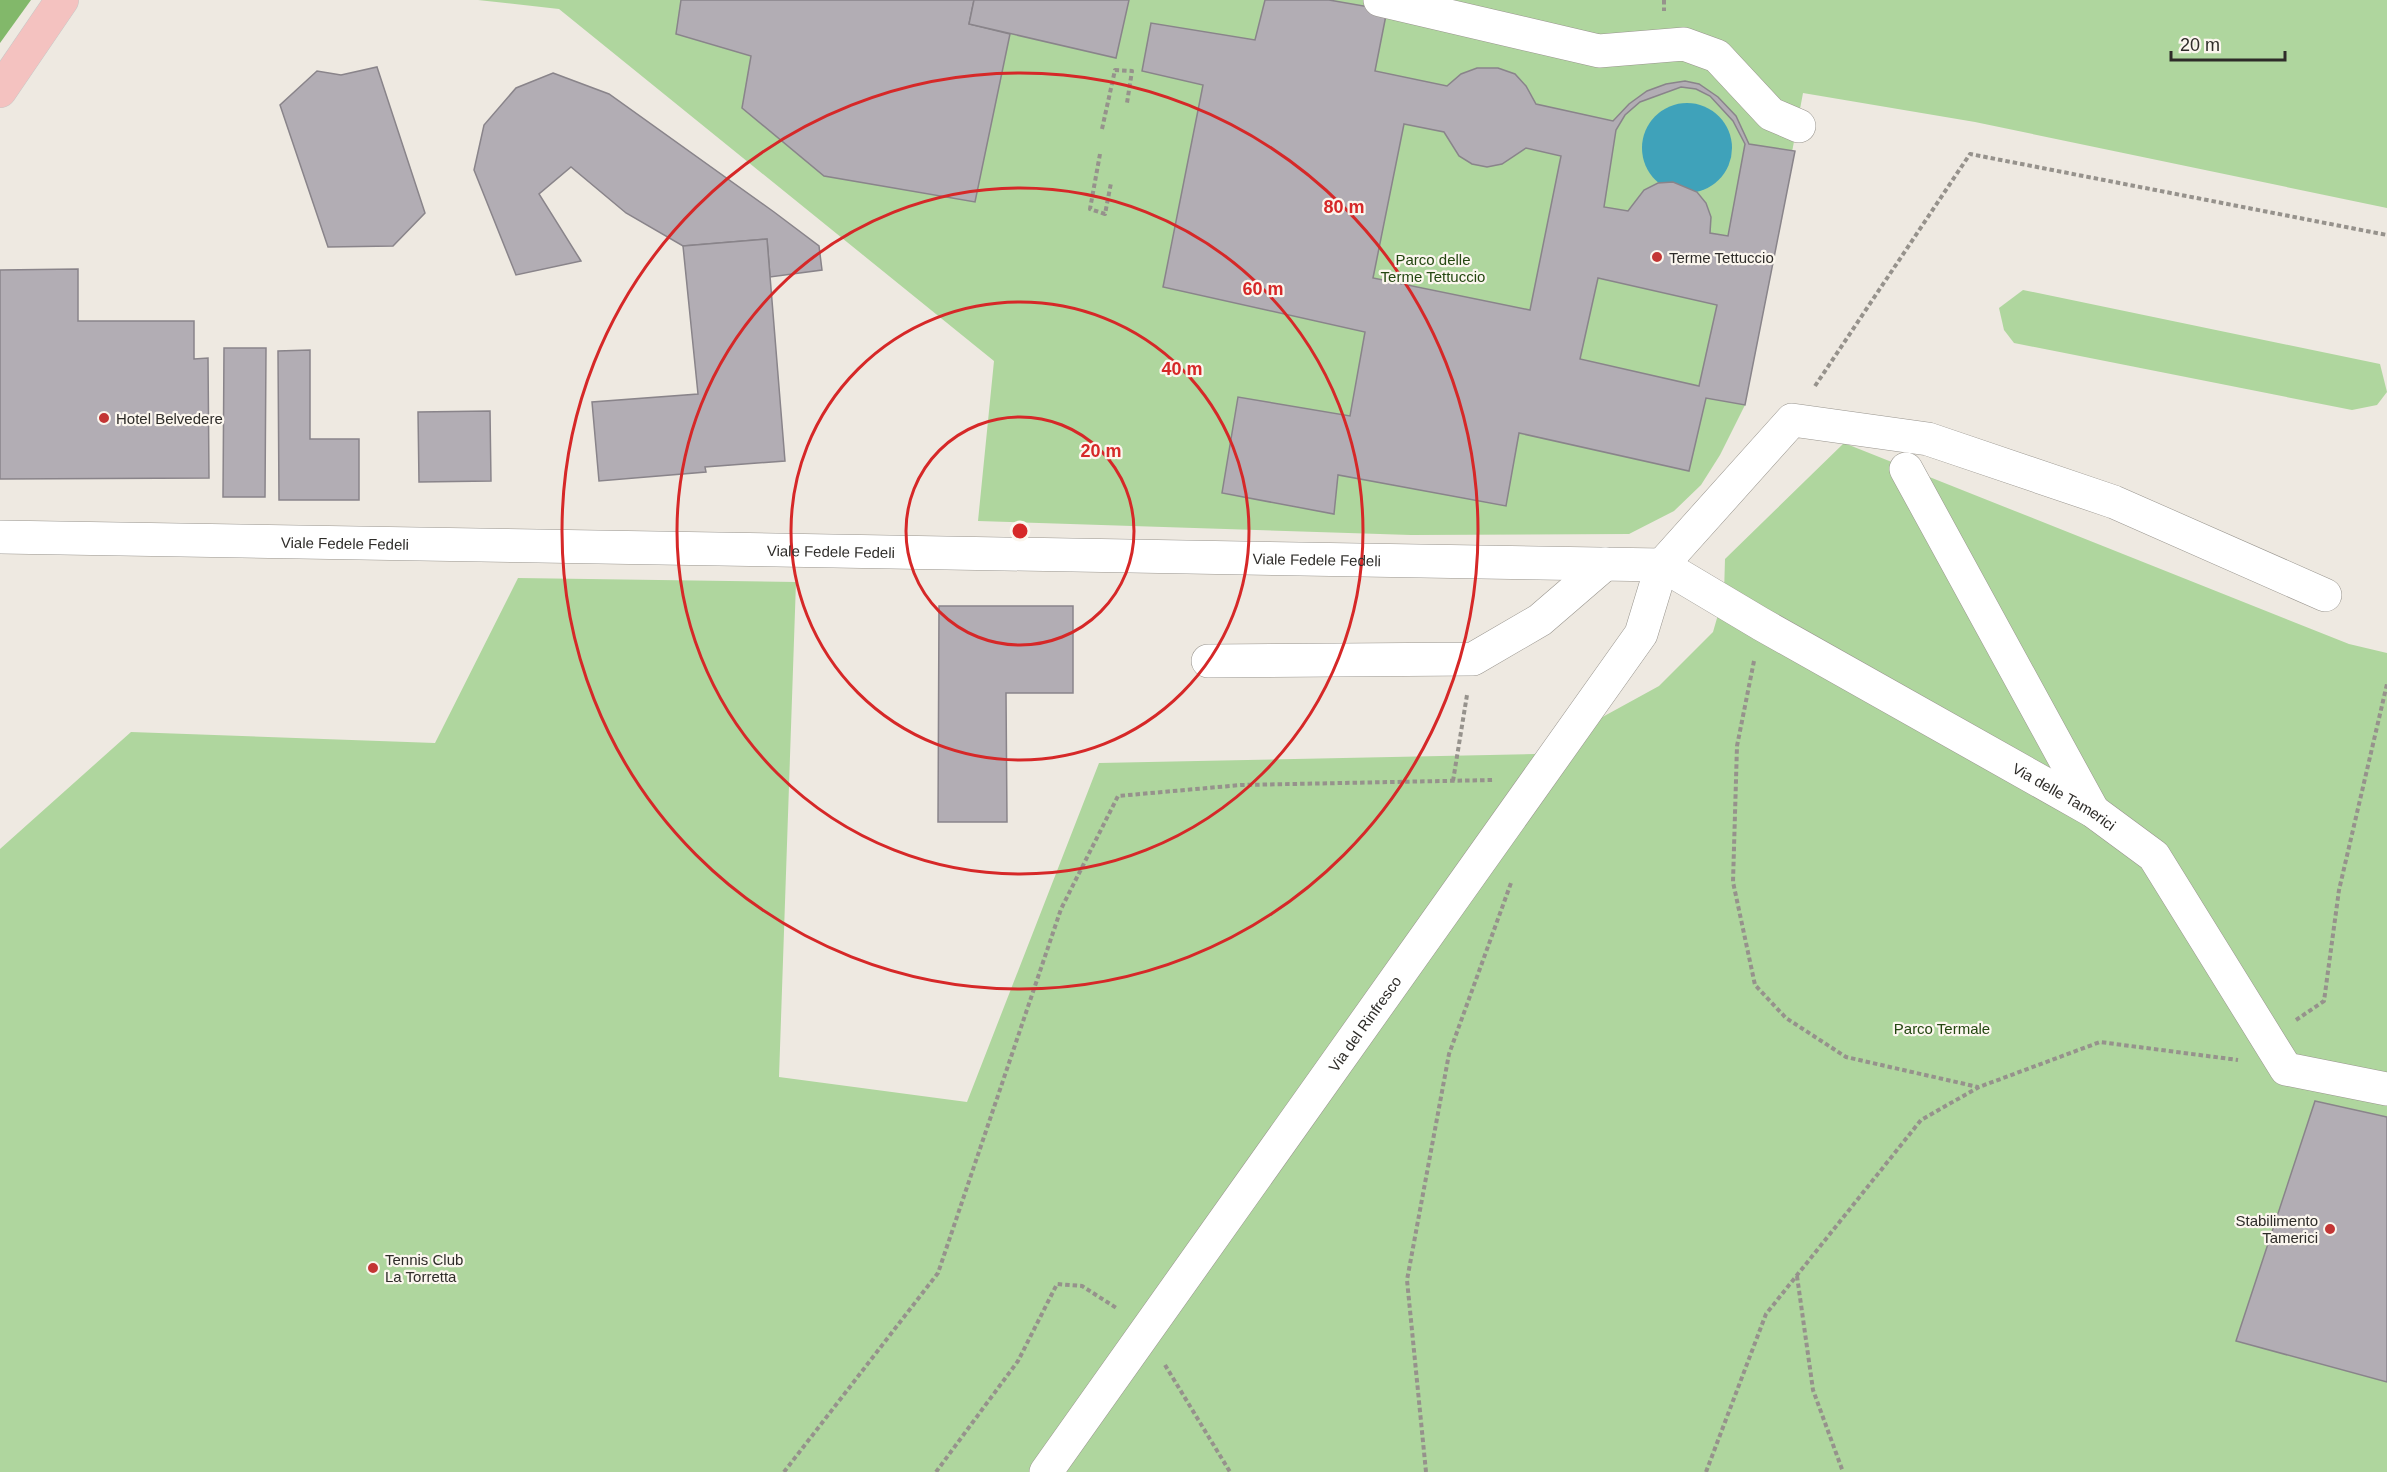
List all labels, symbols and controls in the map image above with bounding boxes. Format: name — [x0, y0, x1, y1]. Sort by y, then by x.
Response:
scale bar — [2171, 24, 2285, 62]
text: 20 m — [2180, 35, 2220, 55]
text: 80 m — [1323, 197, 1365, 217]
place label: Terme Tettuccio — [1669, 249, 1774, 266]
marker: Terme Tettuccio — [1650, 250, 1664, 264]
park label: Parco delle Terme Tettuccio — [1381, 251, 1485, 285]
text: 60 m — [1242, 279, 1284, 299]
text: 40 m — [1161, 359, 1203, 379]
place label: Hotel Belvedere — [116, 410, 223, 427]
marker: Hotel Belvedere — [97, 411, 111, 425]
text: 20 m — [1080, 441, 1122, 461]
centre of rings — [1010, 521, 1030, 541]
street label: Viale Fedele Fedeli — [281, 533, 409, 552]
street label: Viale Fedele Fedeli — [767, 541, 895, 561]
street label: Viale Fedele Fedeli — [1253, 550, 1381, 569]
street label: Via delle Tamerici — [2010, 759, 2119, 833]
street label: Via del Rinfresco — [1325, 972, 1404, 1075]
park label: Parco Termale — [1894, 1020, 1990, 1037]
place label: Stabilimento Tamerici — [2235, 1212, 2318, 1246]
marker: Stabilimento Tamerici — [2323, 1222, 2337, 1236]
place label: Tennis Club La Torretta — [385, 1251, 463, 1285]
marker: Tennis Club La Torretta — [366, 1261, 380, 1275]

